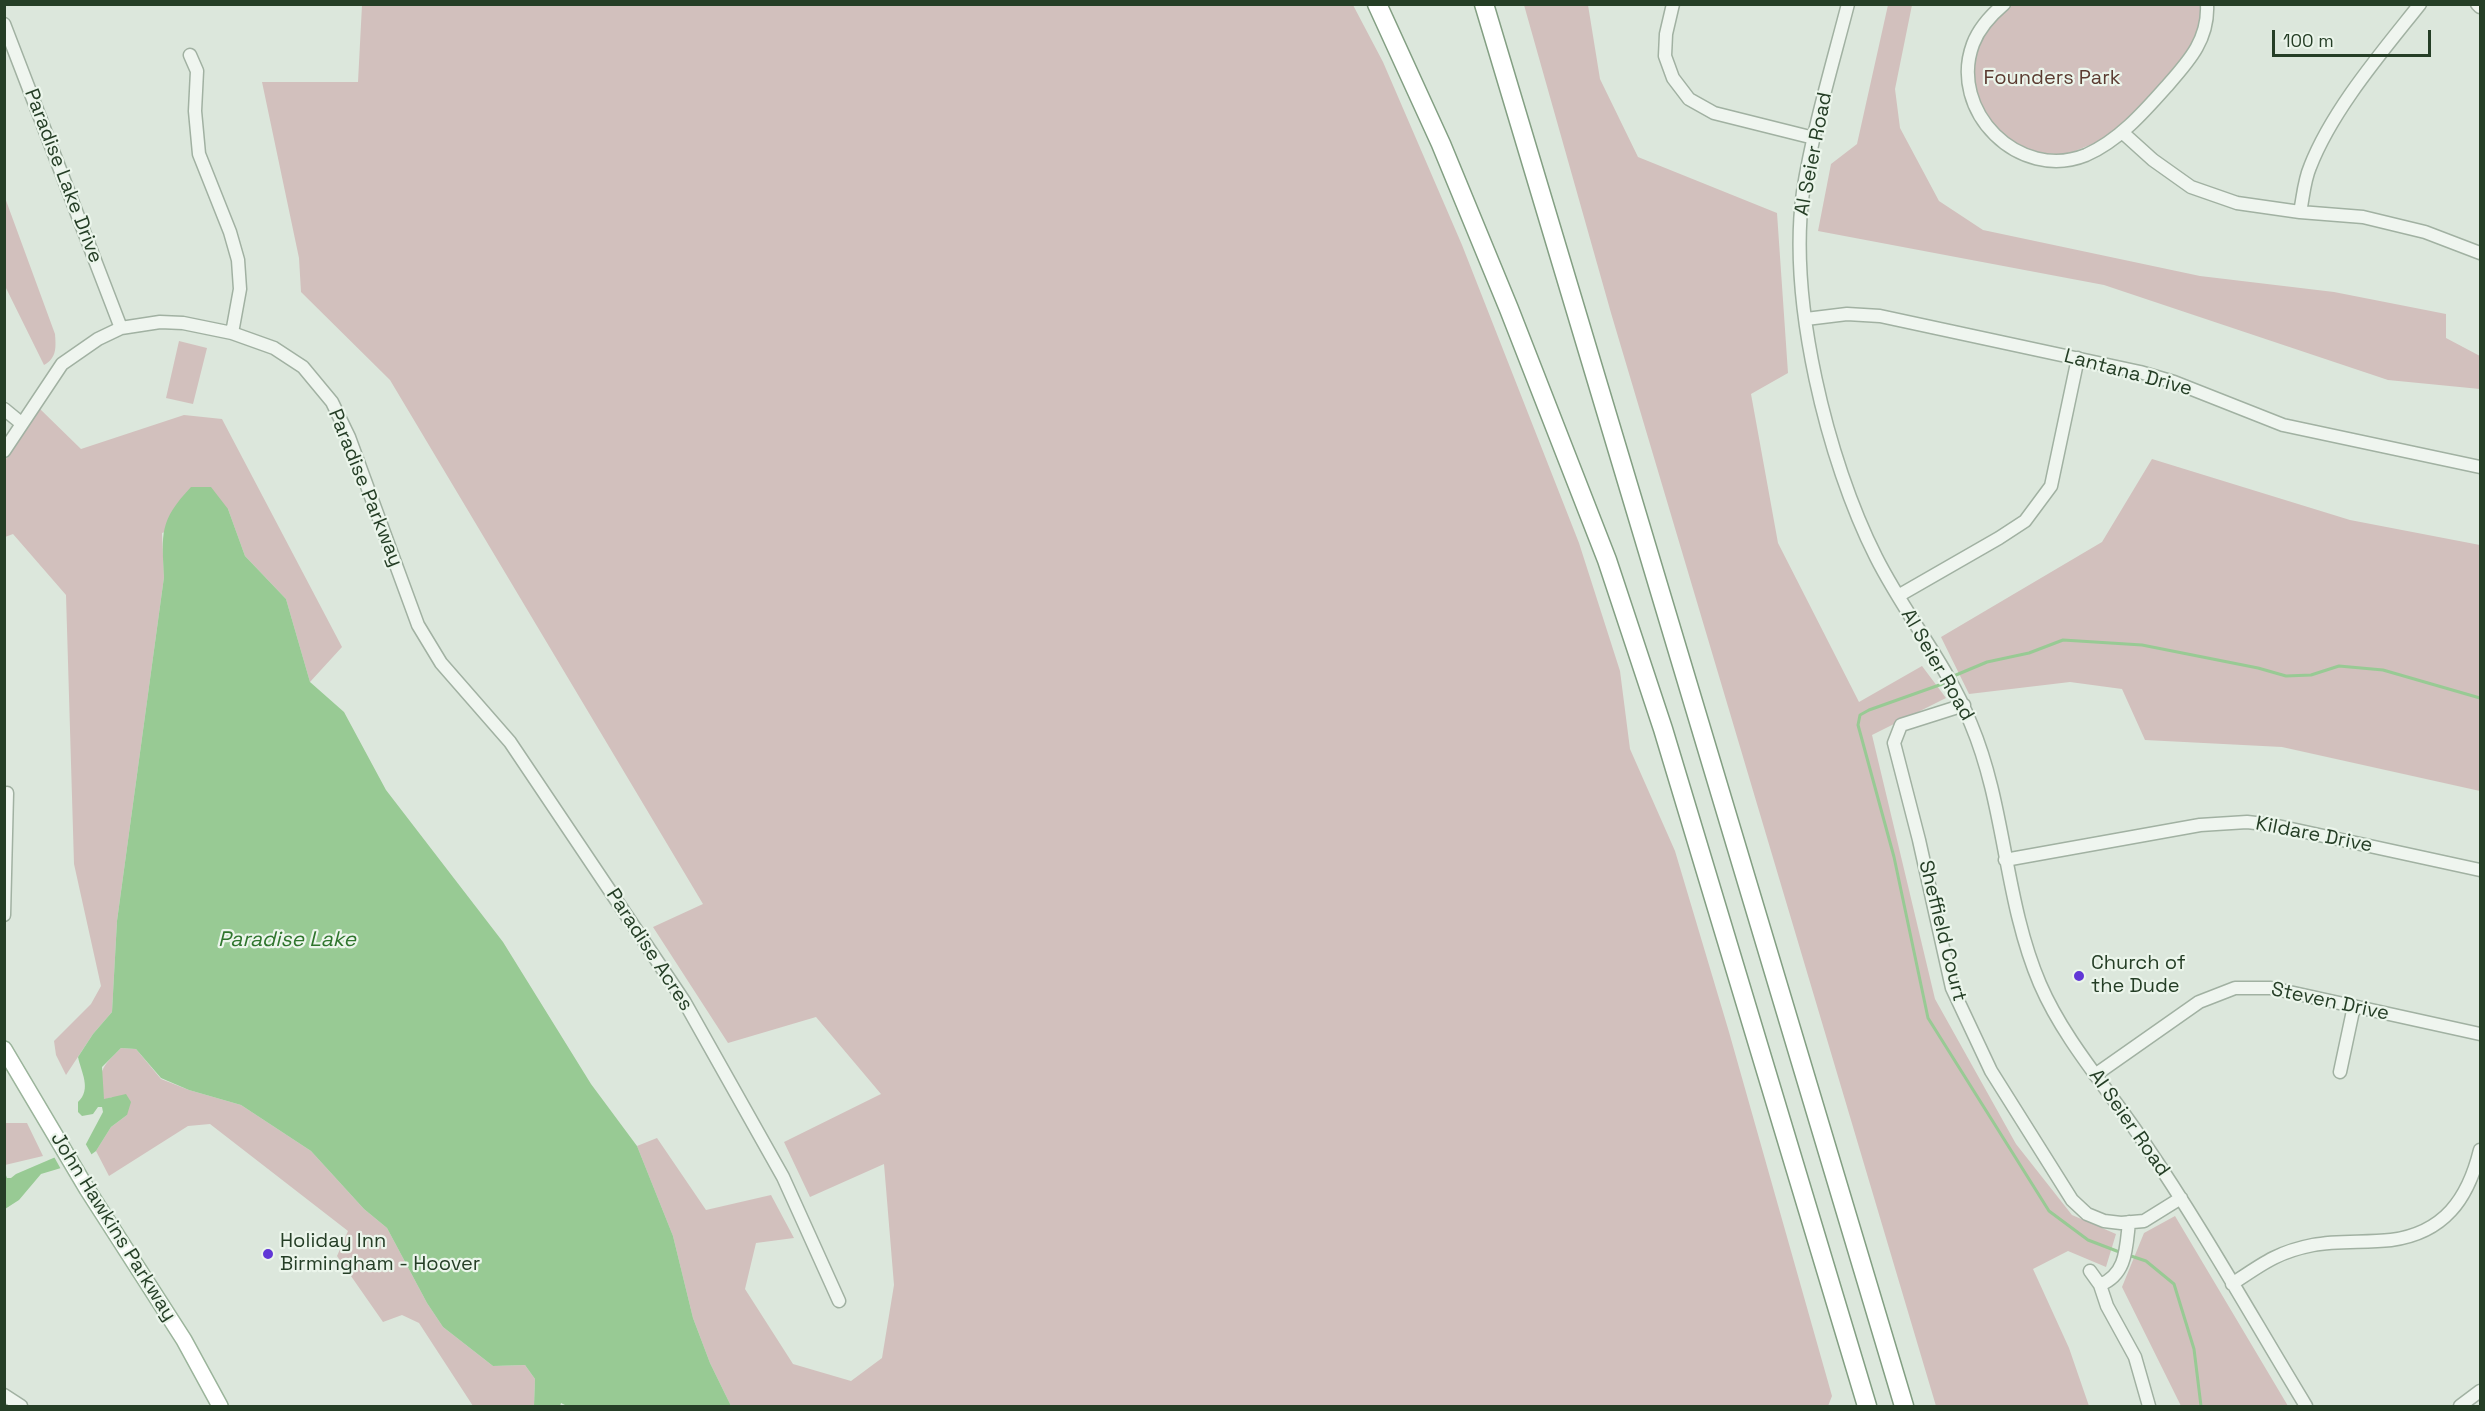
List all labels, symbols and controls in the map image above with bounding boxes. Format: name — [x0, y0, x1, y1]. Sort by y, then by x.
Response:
scale bar — [2275, 18, 2434, 56]
text: 100 m — [2283, 29, 2334, 52]
park label: Founders Park — [1984, 67, 2120, 91]
street label: Paradise Lake Drive — [19, 86, 107, 266]
street label: Al Seier Road — [1790, 90, 1838, 218]
street label: Lantana Drive — [2061, 344, 2195, 402]
street label: Paradise Parkway — [322, 406, 408, 570]
street label: Al Seier Road — [1895, 605, 1979, 725]
street label: Kildare Drive — [2254, 812, 2374, 858]
street label: Sheffield Court — [1913, 858, 1971, 1004]
street label: Paradise Acres — [601, 884, 697, 1016]
water label: Paradise Lake — [218, 927, 356, 953]
place label: Church of the Dude — [2091, 952, 2186, 999]
marker: Church of the Dude — [2072, 969, 2086, 983]
street label: Steven Drive — [2269, 978, 2391, 1026]
street label: Al Seier Road — [2083, 1065, 2175, 1181]
street label: John Hawkins Parkway — [45, 1128, 181, 1326]
place label: Holiday Inn Birmingham - Hoover — [280, 1230, 480, 1277]
marker: Holiday Inn Birmingham - Hoover — [261, 1247, 275, 1261]

